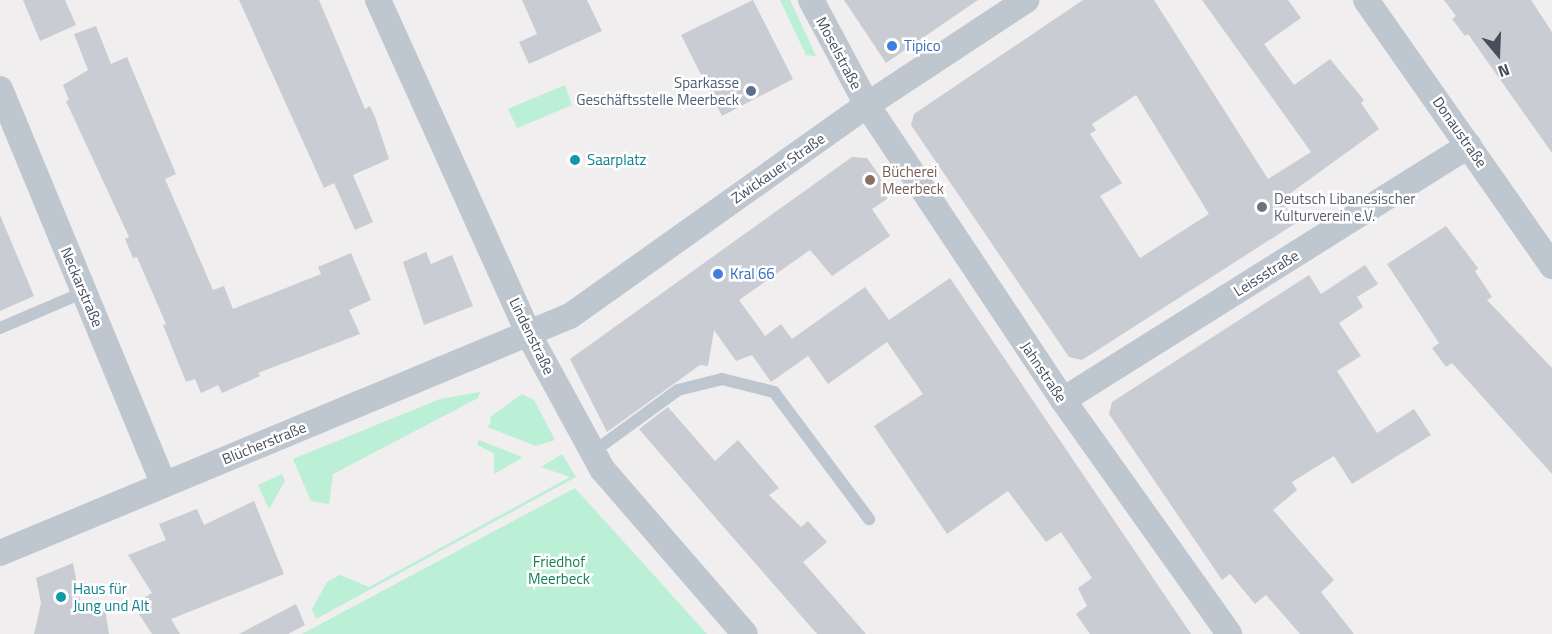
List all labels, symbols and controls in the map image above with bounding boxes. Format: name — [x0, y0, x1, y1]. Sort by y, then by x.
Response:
street label: Moselstraße — [812, 14, 866, 92]
north arrow — [1468, 24, 1528, 84]
place label: Tipico — [904, 37, 941, 55]
marker: Tipico — [885, 39, 899, 53]
text: N — [1495, 58, 1513, 84]
place label: Sparkasse Geschäftsstelle Meerbeck — [576, 73, 739, 108]
marker: Sparkasse Geschäftsstelle Meerbeck — [744, 84, 758, 98]
street label: Donaustraße — [1429, 93, 1491, 171]
street label: Zwickauer Straße — [728, 129, 828, 207]
place label: Saarplatz — [587, 151, 646, 169]
marker: Saarplatz — [568, 153, 582, 167]
place label: Bücherei Meerbeck — [882, 162, 944, 197]
marker: Bücherei Meerbeck — [863, 173, 877, 187]
place label: Deutsch Libanesischer Kulturverein e.V. — [1274, 189, 1415, 224]
marker: Deutsch Libanesischer Kulturverein e.V. — [1255, 200, 1269, 214]
street label: Neckarstraße — [57, 244, 107, 330]
street label: Leissstraße — [1230, 246, 1302, 300]
place label: Kral 66 — [730, 265, 775, 283]
marker: Kral 66 — [711, 267, 725, 281]
street label: Lindenstraße — [506, 295, 558, 377]
street label: Jahnstraße — [1017, 338, 1071, 406]
street label: Blücherstraße — [219, 418, 309, 468]
park label: Friedhof Meerbeck — [528, 552, 590, 587]
place label: Haus für Jung und Alt — [73, 579, 149, 614]
marker: Haus für Jung und Alt — [54, 590, 68, 604]

